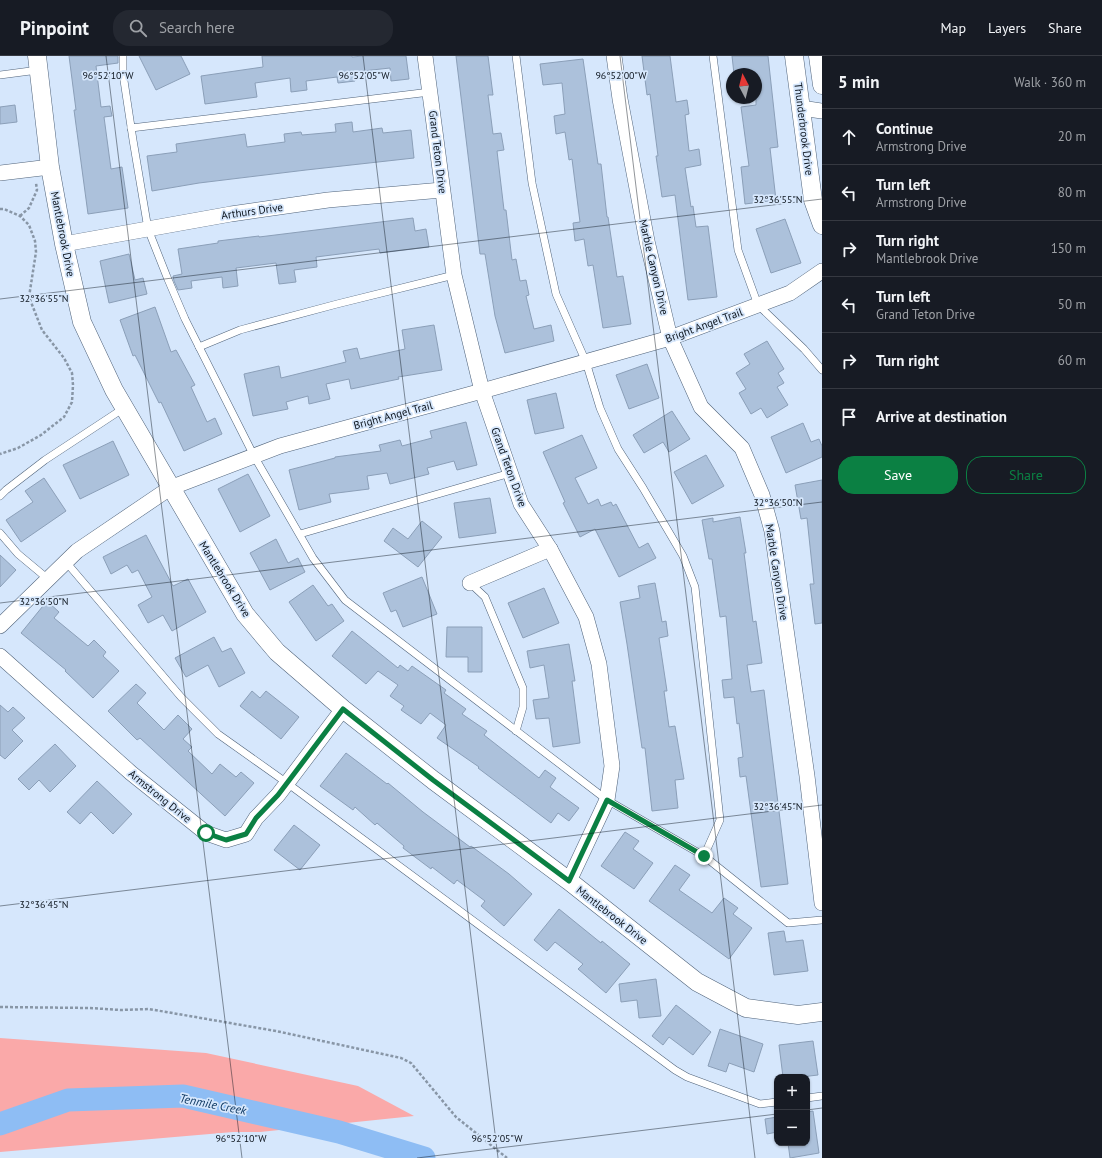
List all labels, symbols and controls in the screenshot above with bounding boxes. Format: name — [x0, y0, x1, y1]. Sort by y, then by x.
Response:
search box — [113, 10, 393, 46]
text: Pinpoint — [20, 16, 89, 40]
icon: search — [127, 17, 149, 39]
text: Search here — [159, 18, 235, 37]
text: Map — [940, 19, 966, 37]
text: Layers — [988, 19, 1026, 37]
text: Share — [1048, 19, 1082, 37]
north arrow — [726, 68, 762, 104]
text: 96°52'10"W — [82, 69, 134, 82]
text: 96°52'05"W — [338, 69, 390, 82]
text: 96°52'00"W — [595, 69, 647, 82]
text: 5 min — [838, 71, 879, 93]
text: Walk · 360 m — [1014, 74, 1086, 91]
street label: Thunderbrook Drive — [791, 82, 817, 177]
street label: Grand Teton Drive — [426, 110, 450, 195]
text: Continue — [876, 119, 933, 138]
icon: ahead — [838, 126, 860, 148]
text: 20 m — [1058, 128, 1086, 145]
text: Armstrong Drive — [876, 138, 967, 155]
text: Turn left — [876, 175, 930, 194]
icon: left — [838, 182, 860, 204]
text: 80 m — [1058, 184, 1086, 201]
street label: Mantlebrook Drive — [48, 190, 78, 278]
text: 32°36'55"N — [753, 193, 803, 206]
text: Armstrong Drive — [876, 194, 967, 211]
street label: Arthurs Drive — [220, 200, 284, 222]
street label: Marble Canyon Drive — [636, 218, 672, 317]
text: Turn right — [876, 231, 939, 250]
icon: right — [838, 238, 860, 260]
text: 150 m — [1051, 240, 1086, 257]
text: Mantlebrook Drive — [876, 250, 978, 267]
text: Turn left — [876, 287, 930, 306]
text: 32°36'55"N — [19, 292, 69, 305]
icon: left — [838, 294, 860, 316]
text: 50 m — [1058, 296, 1086, 313]
street label: Bright Angel Trail — [663, 304, 745, 346]
text: Grand Teton Drive — [876, 306, 975, 323]
icon: right — [838, 350, 860, 372]
text: Turn right — [876, 351, 939, 370]
text: 60 m — [1058, 352, 1086, 369]
street label: Bright Angel Trail — [352, 398, 435, 432]
icon: arrive — [838, 406, 860, 428]
text: Arrive at destination — [876, 407, 1007, 426]
street label: Grand Teton Drive — [488, 425, 530, 509]
button: Save — [838, 456, 958, 494]
button: Share — [966, 456, 1086, 494]
text: 32°36'50"N — [753, 496, 803, 509]
street label: Marble Canyon Drive — [762, 523, 792, 622]
street label: Mantlebrook Drive — [196, 539, 254, 620]
text: 32°36'50"N — [19, 595, 69, 608]
street label: Armstrong Drive — [126, 766, 194, 826]
text: 32°36'45"N — [753, 800, 803, 813]
route start — [197, 824, 215, 842]
route end — [695, 847, 713, 865]
street label: Mantlebrook Drive — [574, 883, 651, 947]
text: 32°36'45"N — [19, 898, 69, 911]
map controls — [774, 1074, 810, 1146]
button: + — [774, 1074, 810, 1110]
water label: Tenmile Creek — [178, 1090, 248, 1118]
button: − — [774, 1110, 810, 1146]
text: 96°52'10"W — [215, 1132, 267, 1145]
text: 96°52'05"W — [471, 1132, 523, 1145]

